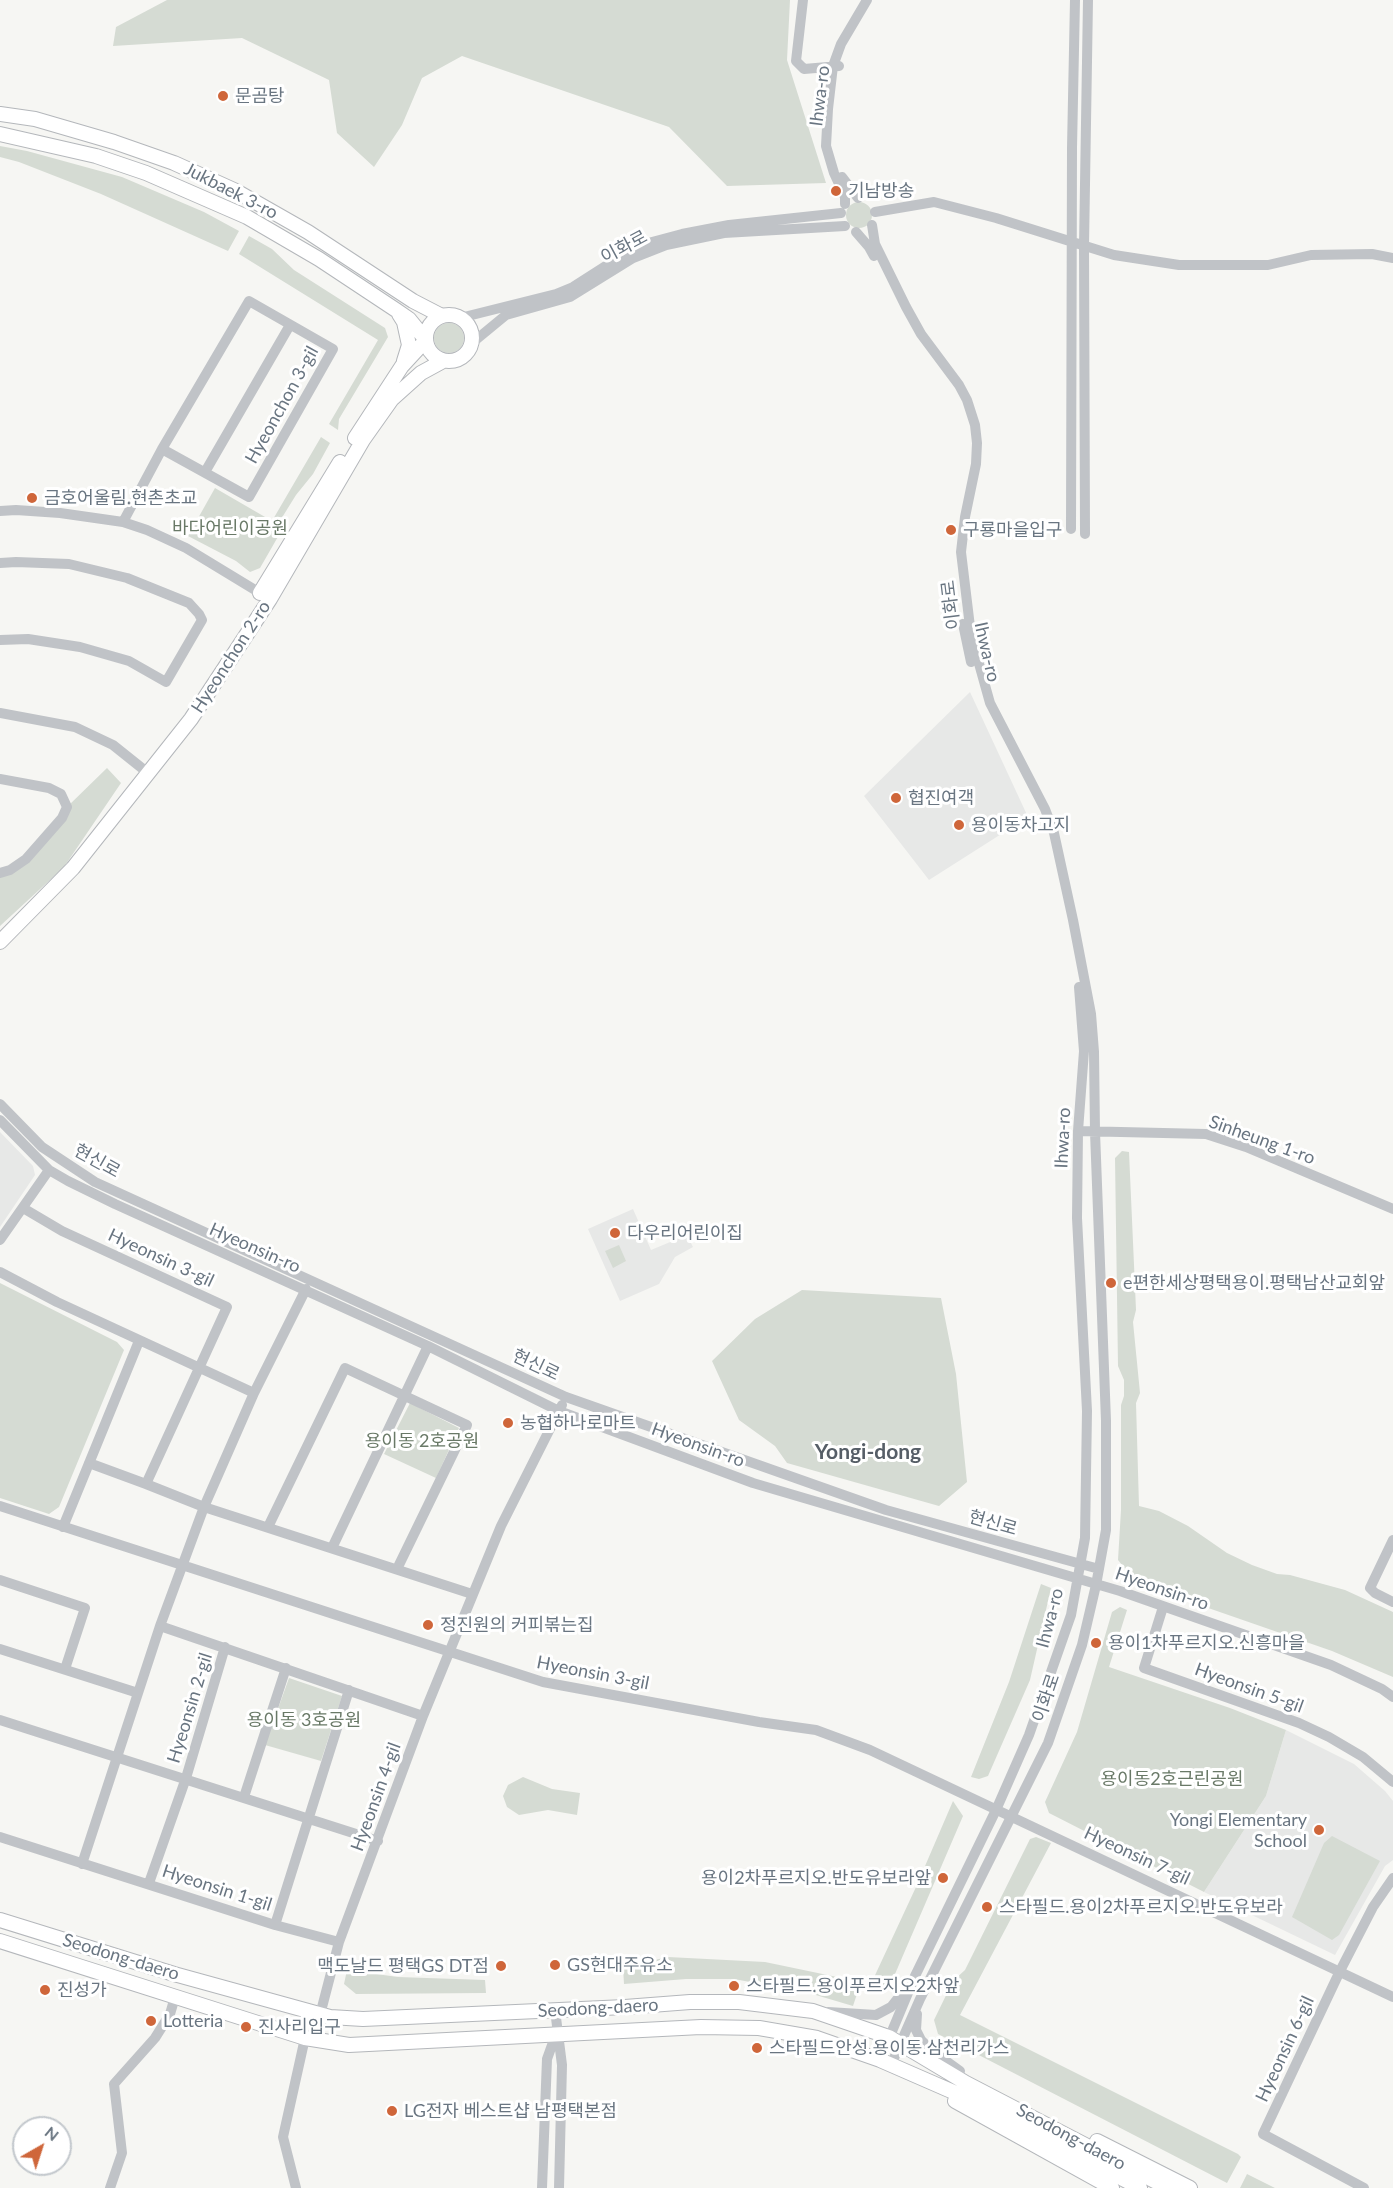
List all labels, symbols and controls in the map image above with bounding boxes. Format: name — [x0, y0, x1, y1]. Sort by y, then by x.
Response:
street label: Ihwa-ro — [806, 64, 834, 128]
place label: 문곰탕 — [235, 85, 285, 107]
marker: 문곰탕 — [216, 89, 230, 103]
street label: Jukbaek 3-ro — [181, 158, 281, 224]
place label: 기남방송 — [848, 180, 914, 202]
marker: 기남방송 — [829, 184, 843, 198]
street label: 이화로 — [597, 226, 651, 268]
street label: Hyeonchon 3-gil — [241, 343, 323, 467]
place label: 금호어울림.현촌초교 — [44, 487, 197, 509]
marker: 금호어울림.현촌초교 — [25, 491, 39, 505]
park label: 바다어린이공원 — [172, 517, 288, 539]
place label: 구룡마을입구 — [963, 519, 1062, 541]
marker: 구룡마을입구 — [944, 523, 958, 537]
street label: 이화로 — [937, 579, 965, 631]
street label: Hyeonchon 2-ro — [187, 597, 275, 717]
street label: Ihwa-ro — [970, 620, 1004, 684]
place label: 협진여객 — [908, 787, 974, 809]
marker: 협진여객 — [889, 791, 903, 805]
place label: 용이동차고지 — [971, 814, 1070, 836]
marker: 용이동차고지 — [952, 818, 966, 832]
street label: Ihwa-ro — [1051, 1107, 1075, 1169]
street label: Sinheung 1-ro — [1206, 1111, 1318, 1169]
street label: 현신로 — [70, 1140, 124, 1182]
street label: Hyeonsin-ro — [206, 1218, 304, 1278]
place label: 다우리어린이집 — [627, 1222, 743, 1244]
street label: Hyeonsin 3-gil — [105, 1224, 217, 1292]
marker: 다우리어린이집 — [608, 1226, 622, 1240]
place label: e편한세상평택용이.평택남산교회앞 — [1123, 1272, 1385, 1294]
marker: e편한세상평택용이.평택남산교회앞 — [1104, 1276, 1118, 1290]
street label: 현신로 — [509, 1345, 563, 1385]
place label: 농협하나로마트 — [520, 1412, 636, 1434]
marker: 농협하나로마트 — [501, 1416, 515, 1430]
street label: Hyeonsin-ro — [648, 1418, 748, 1472]
park label: 용이동 2호공원 — [365, 1430, 479, 1452]
district label: Yongi-dong — [815, 1439, 921, 1465]
street label: 현신로 — [966, 1506, 1020, 1540]
street label: Hyeonsin-ro — [1112, 1563, 1212, 1615]
street label: Ihwa-ro — [1032, 1586, 1068, 1650]
place label: 정진원의 커피볶는집 — [440, 1614, 594, 1636]
marker: 정진원의 커피볶는집 — [421, 1618, 435, 1632]
place label: 용이1차푸르지오.신흥마을 — [1108, 1632, 1305, 1654]
marker: 용이1차푸르지오.신흥마을 — [1089, 1636, 1103, 1650]
street label: Hyeonsin 2-gil — [163, 1650, 217, 1766]
street label: Hyeonsin 3-gil — [535, 1652, 651, 1694]
street label: Hyeonsin 5-gil — [1192, 1658, 1306, 1718]
street label: 이화로 — [1028, 1671, 1064, 1725]
park label: 용이동 3호공원 — [247, 1709, 361, 1731]
street label: Hyeonsin 4-gil — [346, 1740, 406, 1854]
park label: 용이동2호근린공원 — [1101, 1768, 1243, 1790]
place label: Yongi Elementary School — [1170, 1809, 1307, 1852]
street label: Hyeonsin 7-gil — [1081, 1822, 1193, 1890]
marker: Yongi Elementary School — [1312, 1823, 1326, 1837]
street label: Hyeonsin 1-gil — [159, 1860, 275, 1916]
place label: 용이2차푸르지오.반도유보라앞 — [701, 1867, 931, 1889]
marker: 용이2차푸르지오.반도유보라앞 — [936, 1871, 950, 1885]
place label: 스타필드.용이2차푸르지오.반도유보라 — [999, 1896, 1283, 1918]
marker: 스타필드.용이2차푸르지오.반도유보라 — [980, 1900, 994, 1914]
street label: Seodong-daero — [60, 1929, 182, 1985]
place label: GS현대주유소 — [567, 1954, 673, 1976]
place label: 맥도날드 평택GS DT점 — [317, 1955, 489, 1977]
marker: GS현대주유소 — [548, 1958, 562, 1972]
marker: 맥도날드 평택GS DT점 — [494, 1959, 508, 1973]
place label: 스타필드.용이푸르지오2차앞 — [746, 1975, 959, 1997]
place label: 진성가 — [57, 1979, 107, 2001]
marker: 스타필드.용이푸르지오2차앞 — [727, 1979, 741, 1993]
marker: 진성가 — [38, 1983, 52, 1997]
street label: Hyeonsin 6-gil — [1251, 1993, 1319, 2105]
street label: Seodong-daero — [537, 1994, 659, 2022]
place label: Lotteria — [163, 2010, 223, 2032]
marker: Lotteria — [144, 2014, 158, 2028]
place label: 진사리입구 — [258, 2016, 341, 2038]
marker: 진사리입구 — [239, 2020, 253, 2034]
place label: 스타필드안성.용이동.삼천리가스 — [769, 2037, 1009, 2059]
marker: 스타필드안성.용이동.삼천리가스 — [750, 2041, 764, 2055]
street label: Seodong-daero — [1013, 2099, 1129, 2175]
place label: LG전자 베스트샵 남평택본점 — [404, 2100, 617, 2122]
marker: LG전자 베스트샵 남평택본점 — [385, 2104, 399, 2118]
north arrow — [12, 2116, 72, 2176]
text: N — [42, 2122, 63, 2144]

